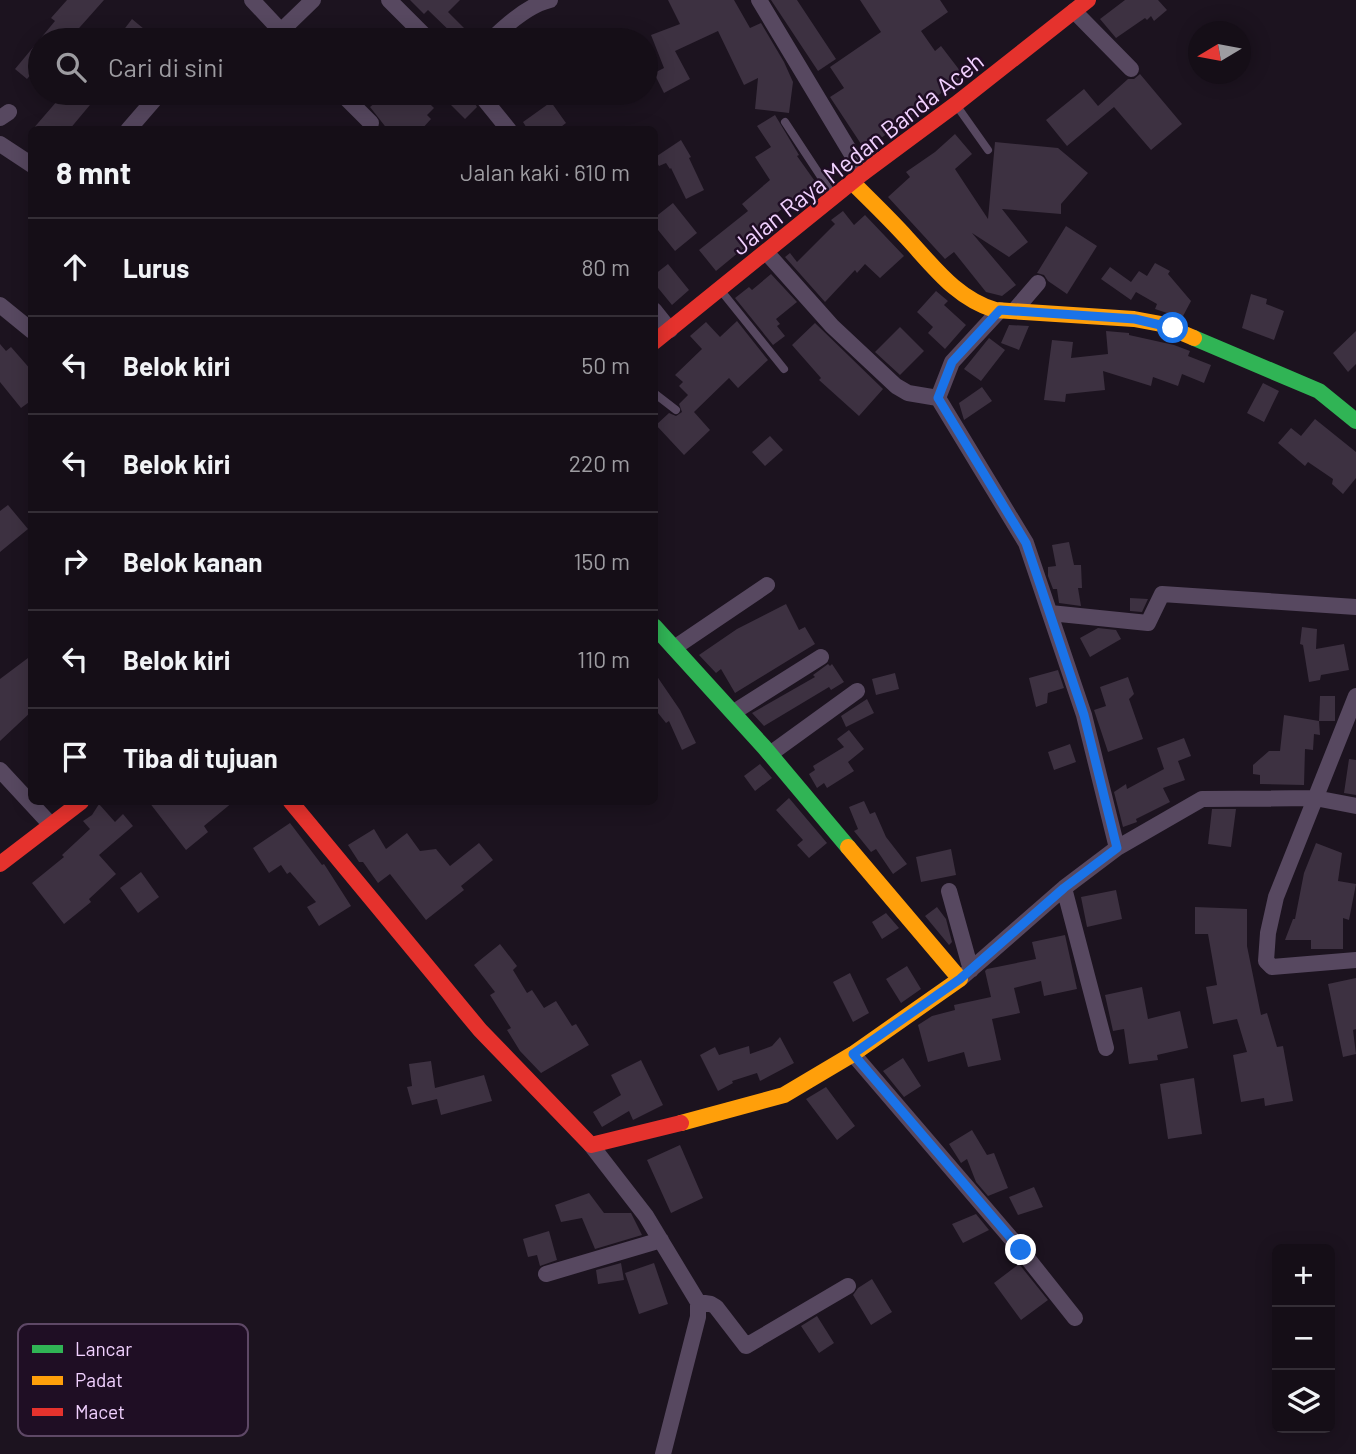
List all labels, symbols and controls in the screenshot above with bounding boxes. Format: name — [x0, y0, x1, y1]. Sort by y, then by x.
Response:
north arrow — [1188, 21, 1251, 84]
search box — [28, 28, 658, 105]
street label: Jalan Raya Medan Banda Aceh — [725, 46, 989, 260]
icon: search — [52, 48, 90, 86]
text: Cari di sini — [108, 51, 224, 82]
text: 8 mnt — [56, 154, 131, 190]
text: Jalan kaki · 610 m — [460, 158, 630, 186]
icon: ahead — [56, 248, 94, 286]
text: Lurus — [123, 252, 189, 283]
text: 80 m — [581, 253, 630, 281]
route start — [1157, 312, 1188, 343]
icon: left — [56, 346, 94, 384]
text: Belok kiri — [123, 350, 230, 381]
text: 50 m — [582, 351, 630, 379]
icon: left — [56, 444, 94, 482]
text: Belok kiri — [123, 448, 230, 479]
text: 220 m — [569, 449, 630, 477]
icon: right — [56, 542, 94, 580]
text: Belok kanan — [123, 546, 262, 577]
text: 150 m — [574, 547, 630, 575]
icon: left — [56, 640, 94, 678]
text: Belok kiri — [123, 644, 230, 675]
text: 110 m — [577, 645, 630, 673]
icon: arrive — [56, 738, 94, 776]
text: Tiba di tujuan — [123, 742, 278, 773]
route end — [1005, 1234, 1036, 1265]
map controls — [1272, 1244, 1335, 1433]
button: + — [1272, 1244, 1335, 1307]
button: − — [1272, 1307, 1335, 1370]
legend — [18, 1324, 248, 1436]
text: Lancar — [75, 1337, 132, 1360]
text: Padat — [75, 1368, 123, 1391]
button: layers — [1272, 1370, 1335, 1433]
text: Macet — [75, 1400, 125, 1423]

